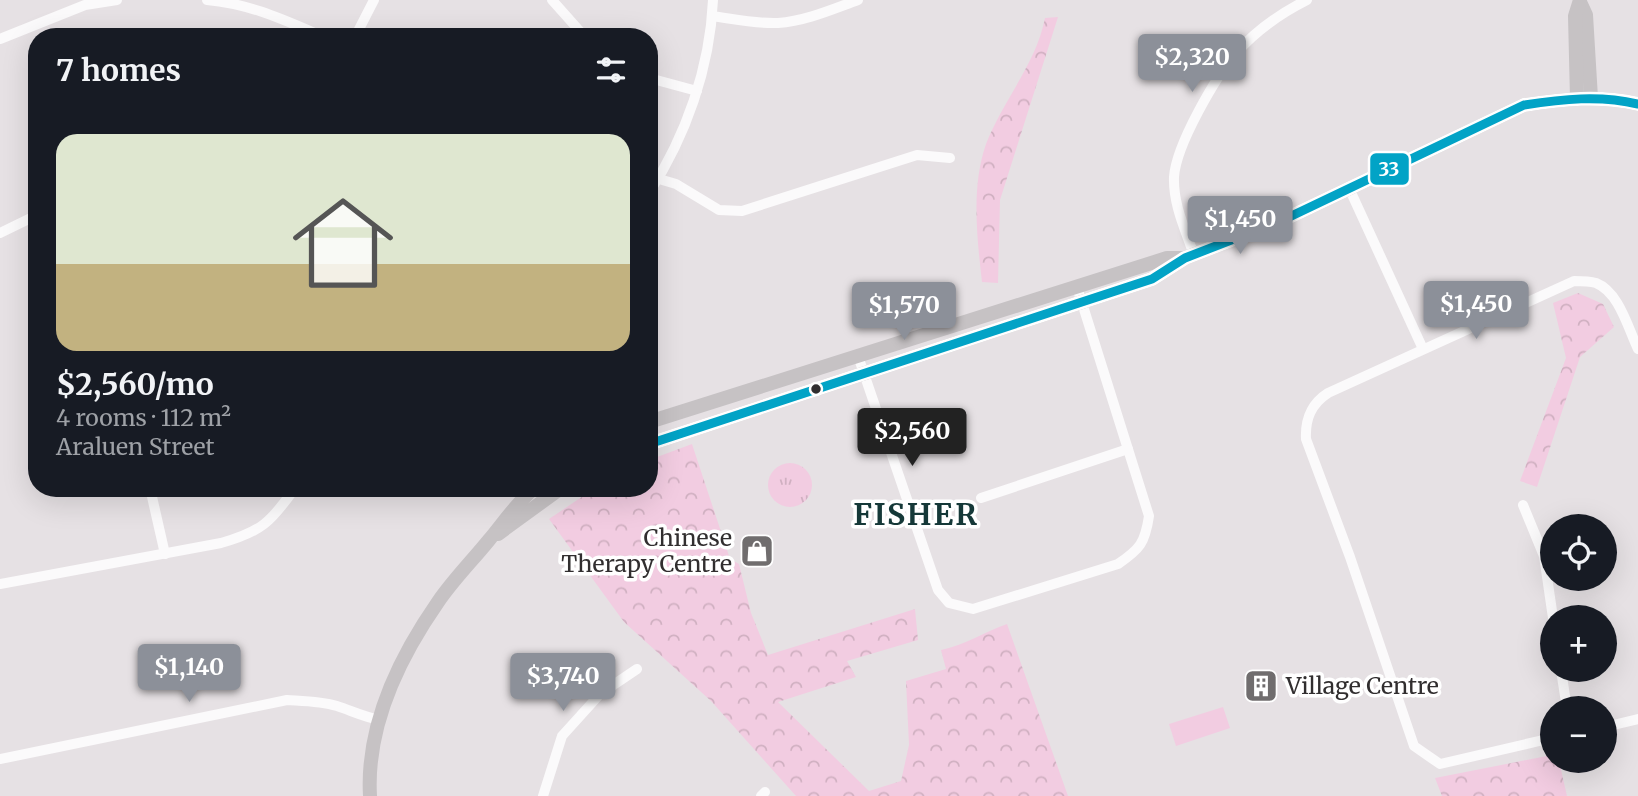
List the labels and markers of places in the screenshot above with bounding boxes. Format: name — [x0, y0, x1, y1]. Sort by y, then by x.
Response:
pin: $2,320 — [1135, 34, 1249, 94]
pin: $1,450 — [1183, 196, 1297, 256]
pin: $1,570 — [847, 282, 961, 342]
pin: $1,450 — [1419, 282, 1533, 341]
unlabelled marker — [809, 382, 823, 396]
pin: $2,560 — [855, 408, 969, 468]
place label: Chinese Therapy Centre — [561, 523, 732, 578]
shop icon: Chinese Therapy Centre — [738, 532, 776, 570]
pin: $1,140 — [132, 644, 246, 704]
pin: $3,740 — [506, 654, 620, 713]
building icon: Village Centre — [1242, 667, 1280, 705]
place label: Village Centre — [1285, 671, 1439, 700]

